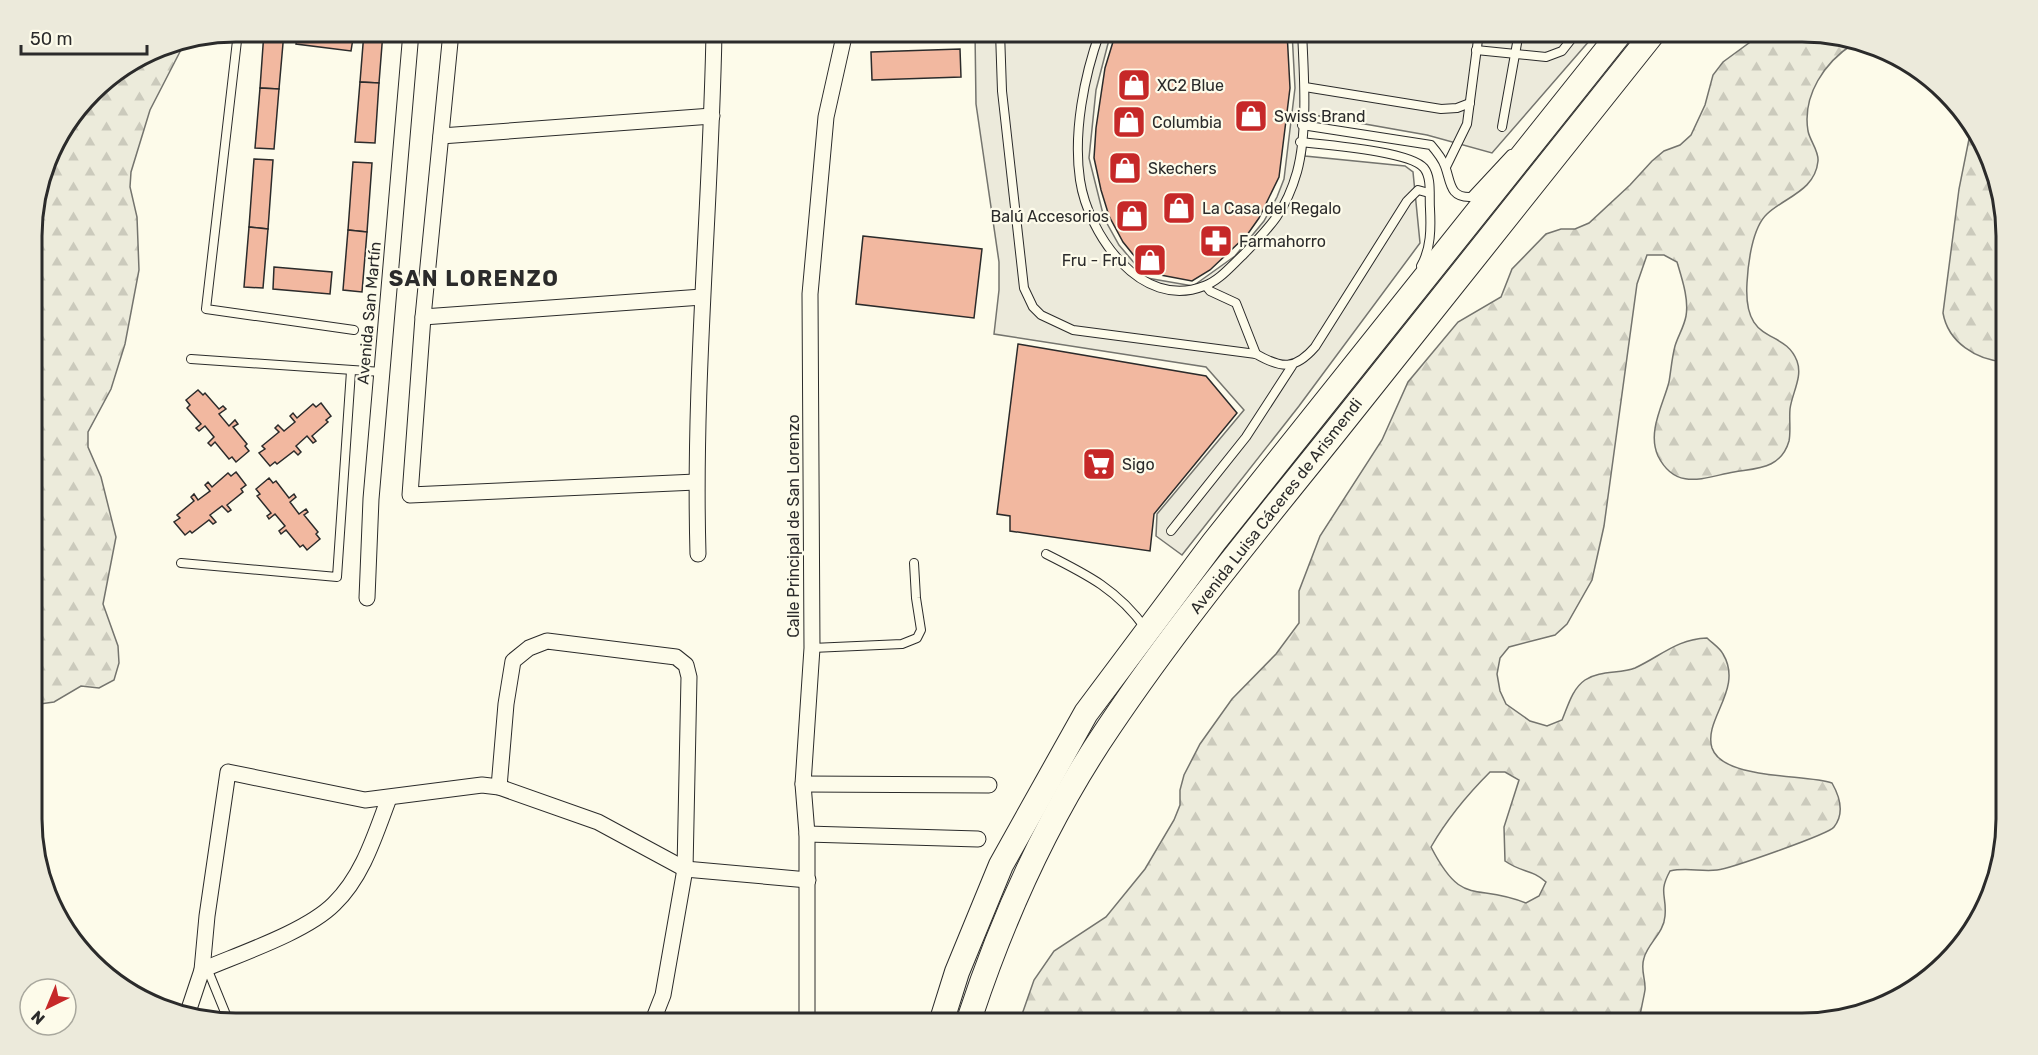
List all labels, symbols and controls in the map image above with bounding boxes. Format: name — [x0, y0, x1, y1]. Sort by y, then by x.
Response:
scale bar — [21, 18, 147, 56]
text: 50 m — [30, 28, 73, 50]
shop icon: XC2 Blue — [1116, 67, 1152, 103]
place label: XC2 Blue — [1157, 76, 1224, 95]
shop icon: Swiss Brand — [1233, 98, 1269, 134]
shop icon: Columbia — [1111, 104, 1147, 140]
place label: Swiss Brand — [1274, 107, 1366, 126]
place label: Columbia — [1152, 113, 1222, 132]
shop icon: Skechers — [1107, 150, 1143, 186]
place label: Skechers — [1148, 159, 1217, 178]
shop icon: La Casa del Regalo — [1161, 190, 1197, 226]
shop icon: Balú Accesorios — [1114, 198, 1150, 234]
place label: La Casa del Regalo — [1202, 199, 1341, 218]
place label: Balú Accesorios — [991, 207, 1109, 226]
pharmacy icon: Farmahorro — [1198, 223, 1234, 259]
place label: Farmahorro — [1239, 232, 1326, 251]
street label: Avenida San Martín — [353, 241, 385, 385]
shop icon: Fru - Fru — [1132, 242, 1168, 278]
place label: Fru - Fru — [1062, 251, 1127, 270]
district label: SAN LORENZO — [389, 265, 559, 292]
street label: Avenida Luisa Cáceres de Arismendi — [1186, 395, 1366, 617]
street label: Calle Principal de San Lorenzo — [784, 414, 803, 638]
supermarket icon: Sigo — [1081, 446, 1117, 482]
place label: Sigo — [1122, 455, 1155, 474]
north arrow — [18, 977, 78, 1037]
text: N — [27, 1007, 49, 1028]

